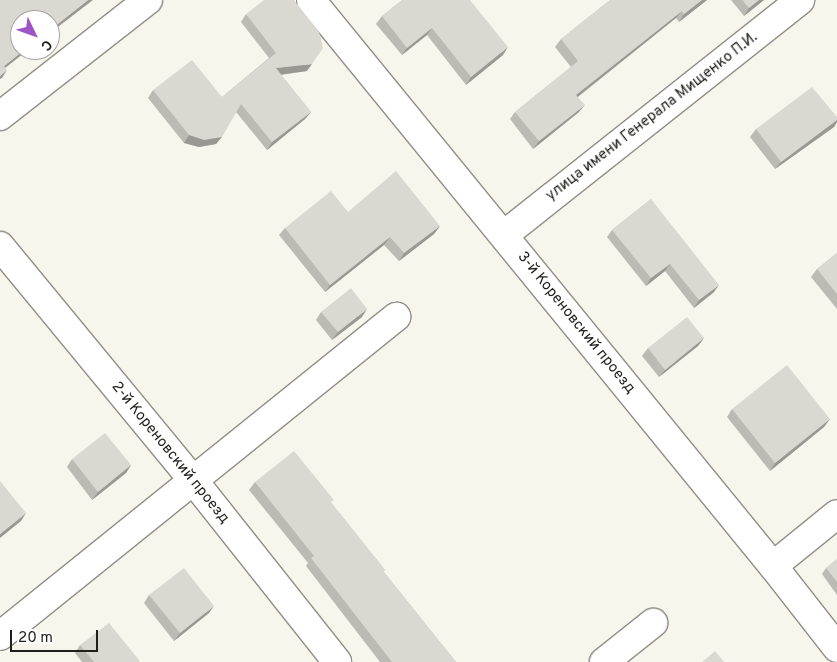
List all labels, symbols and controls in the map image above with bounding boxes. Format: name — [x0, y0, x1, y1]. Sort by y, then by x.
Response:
north arrow — [10, 10, 60, 60]
street label: улица имени Генерала Мищенко П.И. — [543, 29, 761, 205]
text: С — [36, 36, 55, 54]
street label: 3-й Кореновский проезд — [513, 248, 639, 398]
street label: 2-й Кореновский проезд — [107, 378, 233, 528]
scale bar — [12, 620, 100, 652]
text: 20 m — [18, 629, 53, 648]

